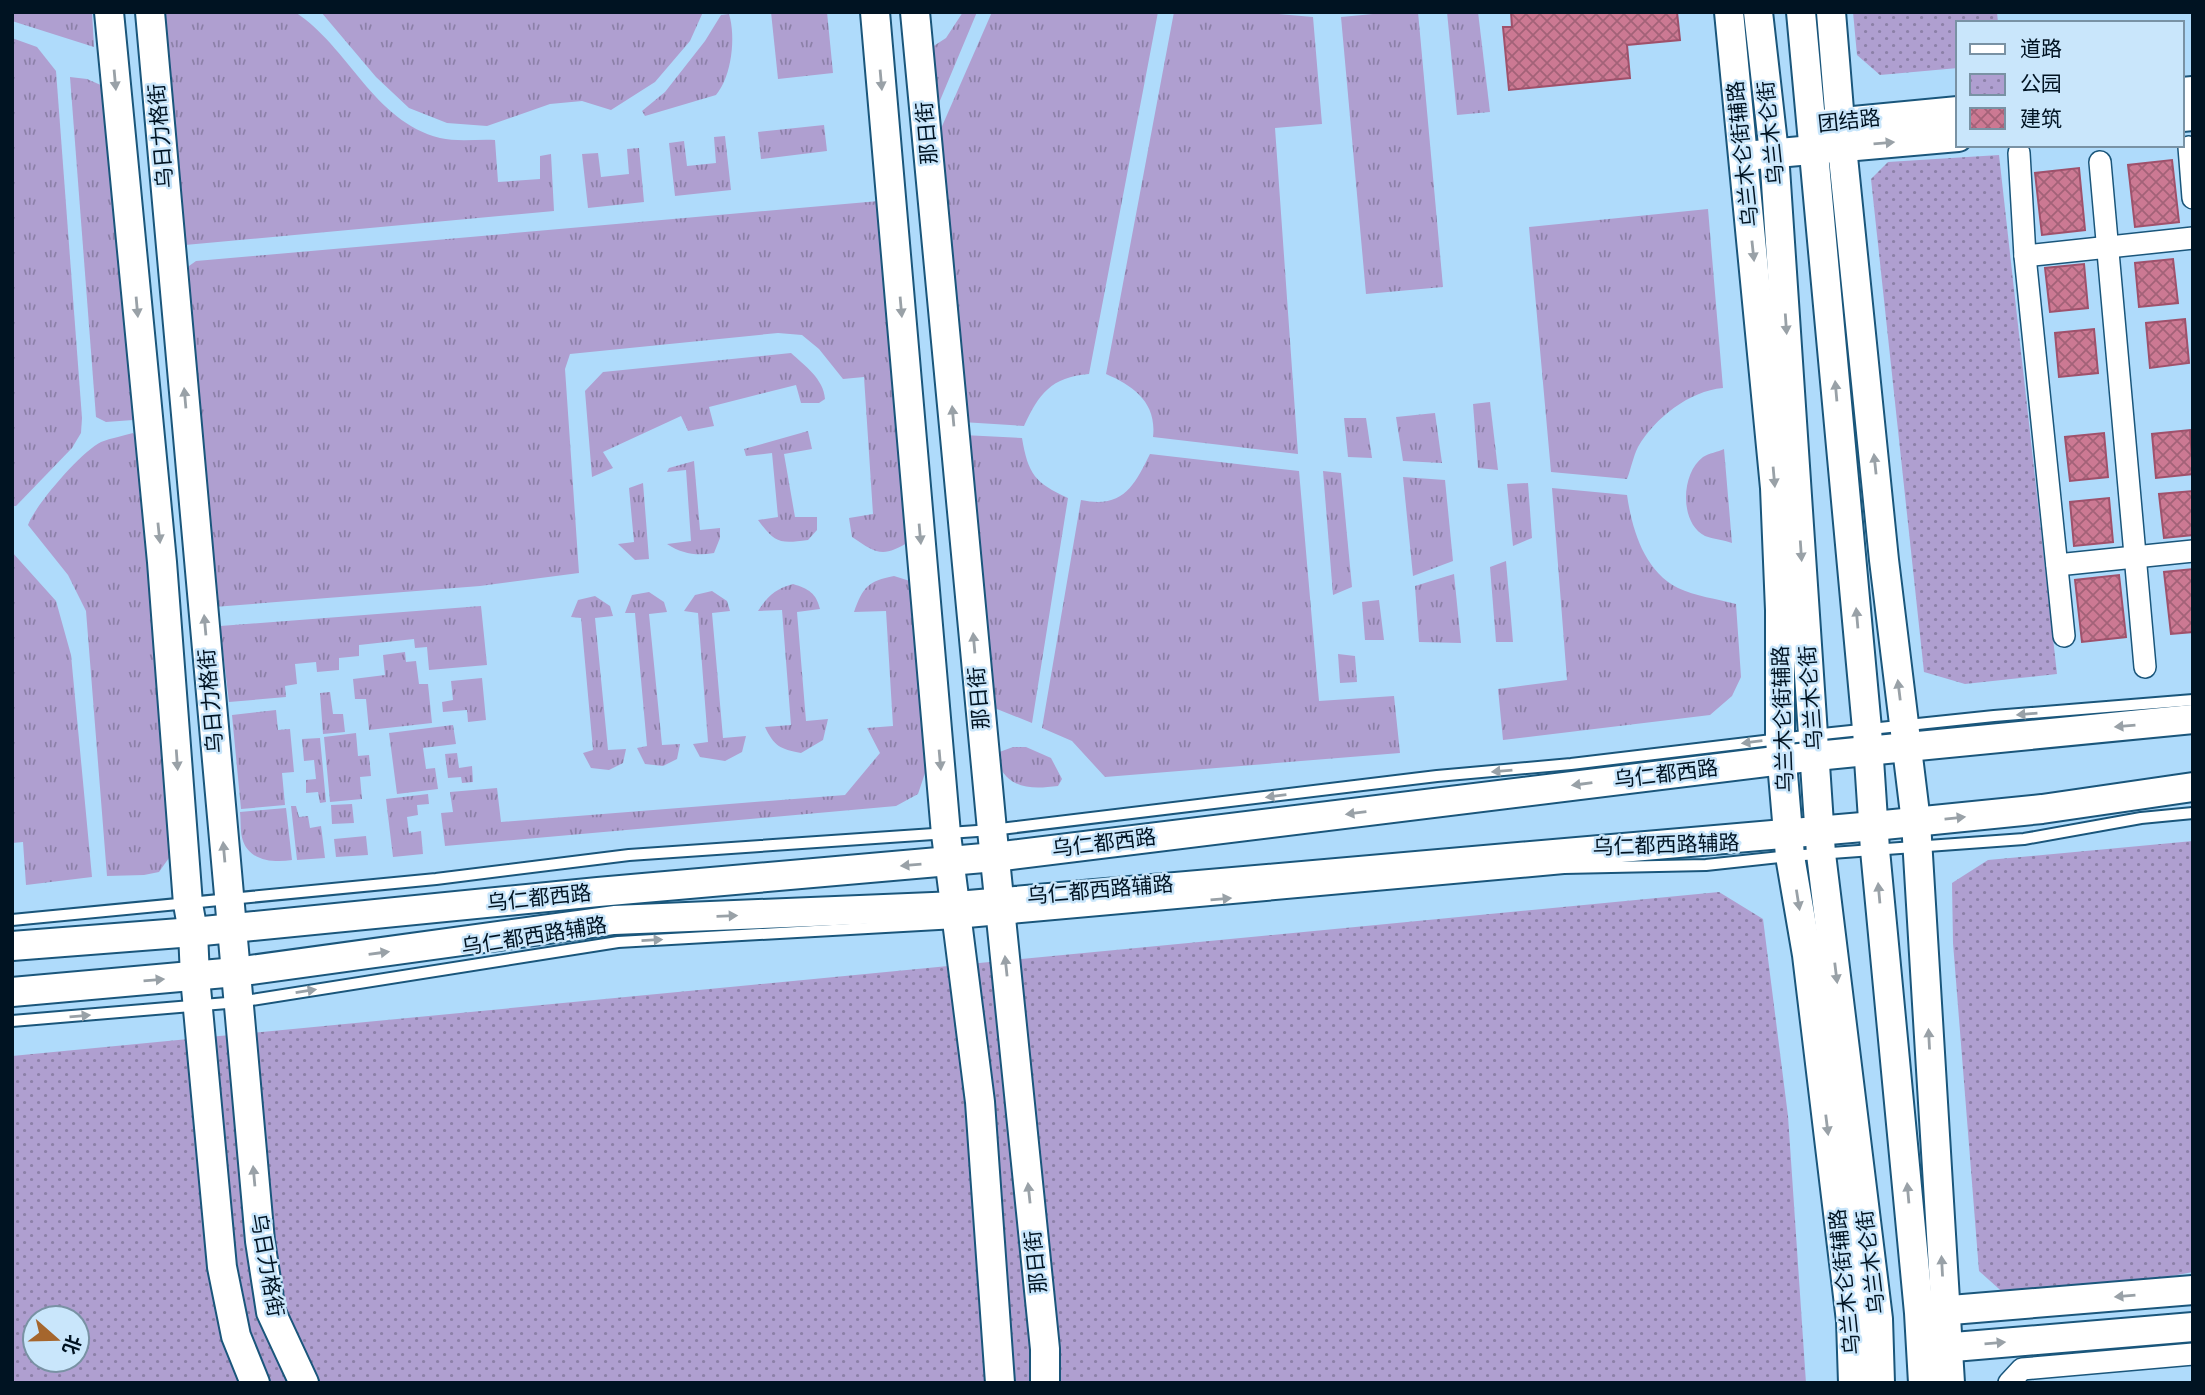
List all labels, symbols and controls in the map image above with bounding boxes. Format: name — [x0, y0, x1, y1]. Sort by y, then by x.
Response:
legend — [1956, 21, 2184, 147]
text: 道路 — [2020, 35, 2062, 61]
one-way arrow — [110, 69, 121, 91]
one-way arrow — [876, 69, 887, 91]
text: 公园 — [2020, 70, 2062, 96]
street label: 乌兰木仑街辅路 — [1721, 80, 1763, 229]
street label: 乌兰木仑街 — [1752, 80, 1788, 187]
street label: 乌日力格街 — [142, 83, 178, 190]
street label: 那日街 — [910, 101, 942, 166]
street label: 团结路 — [1816, 104, 1882, 136]
text: 建筑 — [2020, 105, 2062, 131]
one-way arrow — [1873, 137, 1895, 148]
one-way arrow — [1748, 240, 1759, 262]
one-way arrow — [132, 296, 143, 318]
one-way arrow — [895, 296, 906, 318]
one-way arrow — [1780, 313, 1791, 335]
one-way arrow — [1830, 380, 1841, 402]
one-way arrow — [179, 387, 190, 409]
one-way arrow — [947, 405, 958, 427]
one-way arrow — [1869, 453, 1880, 475]
one-way arrow — [1769, 466, 1780, 488]
one-way arrow — [154, 522, 165, 544]
one-way arrow — [915, 523, 926, 545]
one-way arrow — [1795, 540, 1806, 562]
one-way arrow — [1851, 606, 1862, 628]
one-way arrow — [199, 614, 210, 636]
one-way arrow — [968, 631, 979, 653]
street label: 乌兰木仑街辅路 — [1766, 645, 1798, 793]
street label: 乌兰木仑街 — [1793, 645, 1827, 751]
street label: 乌日力格街 — [192, 648, 228, 755]
street label: 那日街 — [962, 666, 994, 731]
one-way arrow — [1894, 679, 1905, 701]
one-way arrow — [2016, 709, 2038, 720]
one-way arrow — [2114, 721, 2136, 732]
one-way arrow — [1741, 737, 1763, 748]
one-way arrow — [172, 749, 183, 771]
one-way arrow — [935, 749, 946, 771]
street label: 乌仁都西路 — [1612, 754, 1720, 792]
one-way arrow — [1490, 765, 1512, 776]
one-way arrow — [1571, 779, 1593, 790]
one-way arrow — [1264, 790, 1286, 801]
one-way arrow — [1345, 807, 1367, 818]
one-way arrow — [1944, 812, 1966, 823]
street label: 乌仁都西路 — [1050, 823, 1158, 861]
street label: 乌仁都西路辅路 — [1592, 828, 1740, 860]
one-way arrow — [218, 840, 229, 862]
one-way arrow — [900, 859, 922, 870]
street label: 乌仁都西路辅路 — [1026, 870, 1174, 908]
street label: 乌仁都西路 — [485, 879, 592, 915]
one-way arrow — [1873, 882, 1884, 904]
one-way arrow — [1793, 889, 1804, 911]
one-way arrow — [1211, 893, 1233, 904]
one-way arrow — [716, 910, 738, 921]
street label: 乌仁都西路辅路 — [459, 911, 608, 959]
one-way arrow — [642, 935, 664, 946]
one-way arrow — [368, 947, 390, 958]
one-way arrow — [1000, 955, 1011, 977]
one-way arrow — [1830, 962, 1841, 984]
one-way arrow — [143, 974, 165, 985]
one-way arrow — [295, 985, 317, 996]
one-way arrow — [69, 1010, 91, 1021]
one-way arrow — [1923, 1027, 1934, 1049]
one-way arrow — [1822, 1114, 1833, 1136]
one-way arrow — [248, 1165, 259, 1187]
one-way arrow — [1902, 1181, 1913, 1203]
one-way arrow — [1023, 1182, 1034, 1204]
street label: 乌兰木仑街辅路 — [1823, 1208, 1865, 1357]
street label: 乌兰木仑街 — [1851, 1208, 1889, 1316]
street label: 乌日力格街 — [246, 1211, 290, 1319]
street label: 那日街 — [1019, 1229, 1051, 1295]
one-way arrow — [1936, 1255, 1947, 1277]
one-way arrow — [2114, 1291, 2136, 1302]
north arrow — [21, 1304, 91, 1374]
text: 北 — [57, 1332, 87, 1358]
one-way arrow — [1984, 1337, 2006, 1348]

